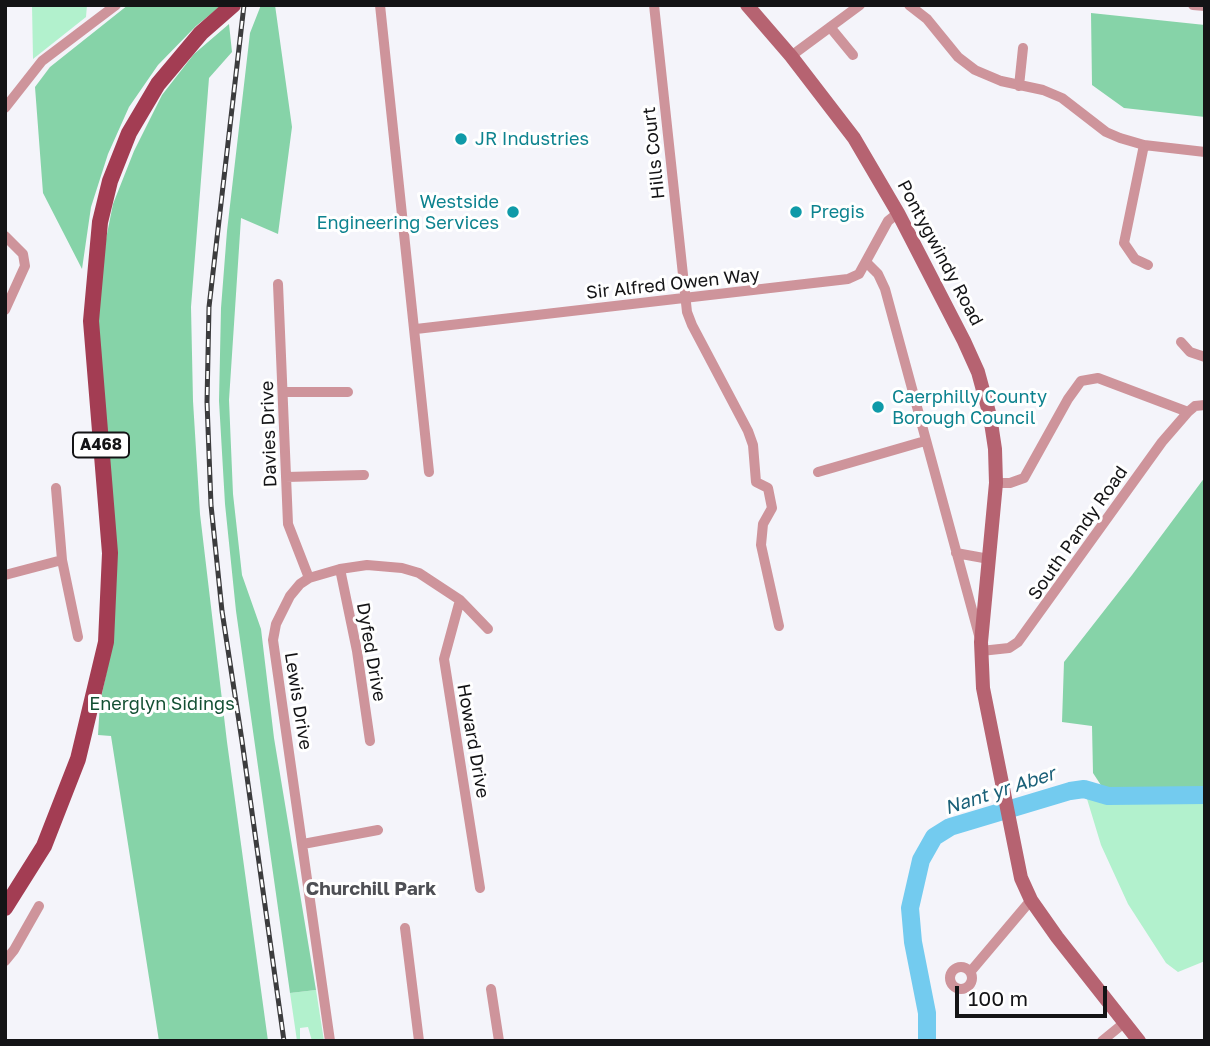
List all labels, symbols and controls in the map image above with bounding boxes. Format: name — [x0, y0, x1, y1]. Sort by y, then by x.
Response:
street label: Hills Court — [638, 106, 670, 200]
place label: JR Industries — [475, 128, 589, 150]
marker: JR Industries — [453, 131, 469, 147]
street label: Pontygwindy Road — [892, 176, 988, 330]
place label: Westside Engineering Services — [316, 191, 499, 234]
place label: Pregis — [810, 201, 865, 223]
marker: Westside Engineering Services — [505, 204, 521, 220]
marker: Pregis — [788, 204, 804, 220]
street label: Sir Alfred Owen Way — [585, 264, 761, 304]
street label: Davies Drive — [256, 380, 282, 488]
place label: Caerphilly County Borough Council — [892, 386, 1047, 428]
marker: Caerphilly County Borough Council — [870, 399, 886, 415]
road number: A468 — [73, 432, 129, 458]
street label: South Pandy Road — [1024, 462, 1132, 604]
street label: Dyfed Drive — [352, 601, 390, 703]
street label: Lewis Drive — [280, 651, 316, 751]
street label: Howard Drive — [452, 682, 494, 800]
park label: Energlyn Sidings — [89, 693, 235, 715]
water label: Nant yr Aber — [942, 762, 1058, 820]
district label: Churchill Park — [306, 878, 436, 900]
scale bar — [958, 972, 1110, 1016]
text: 100 m — [968, 985, 1028, 1011]

